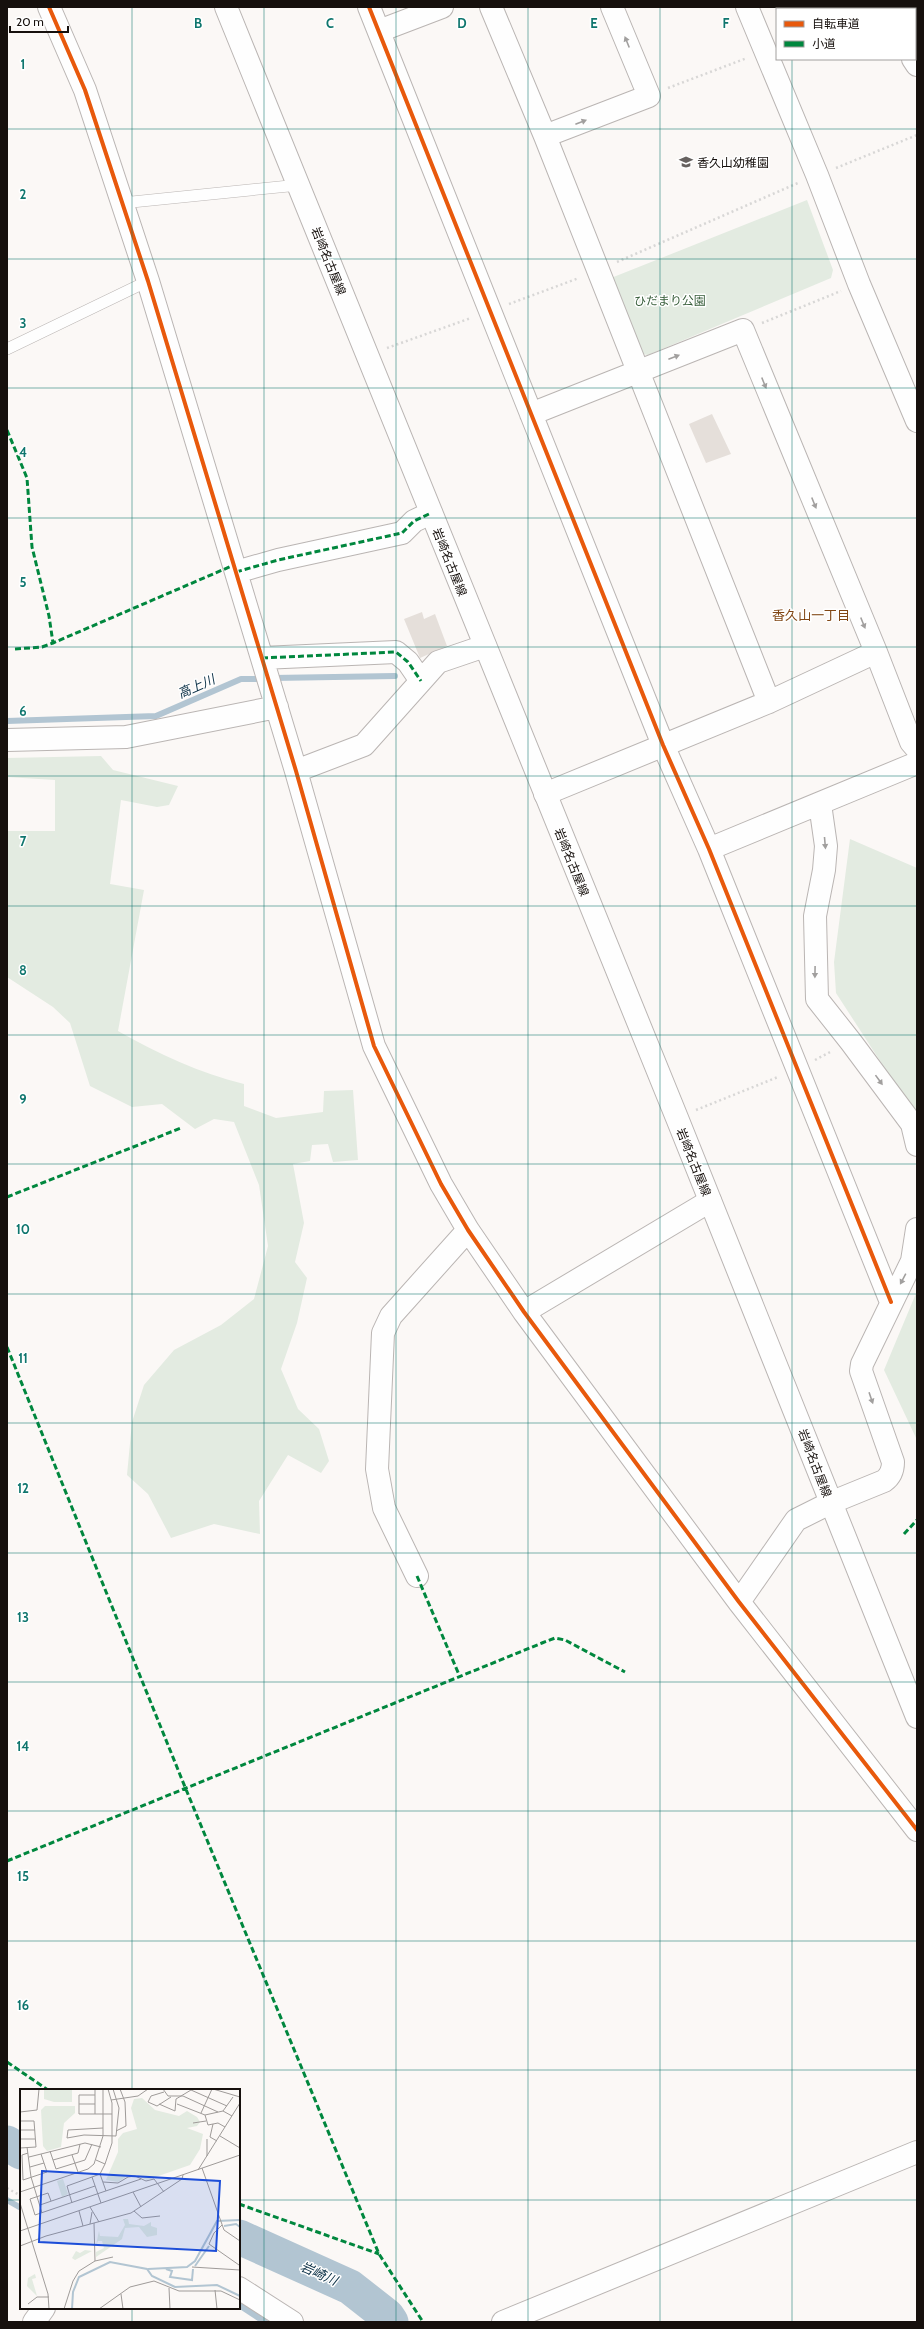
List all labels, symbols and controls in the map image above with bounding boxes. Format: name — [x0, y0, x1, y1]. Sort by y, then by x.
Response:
scale bar — [10, 8, 68, 34]
legend — [776, 8, 916, 60]
text: 20 m — [16, 14, 44, 29]
text: B — [194, 15, 202, 31]
text: C — [326, 15, 334, 31]
text: D — [457, 15, 467, 31]
text: E — [590, 15, 598, 31]
text: F — [723, 15, 730, 31]
text: 自転車道 — [812, 16, 860, 31]
one-way arrow — [623, 36, 629, 48]
text: 小道 — [812, 36, 836, 51]
text: 1 — [21, 56, 25, 72]
one-way arrow — [576, 118, 588, 124]
school or university icon: 香久山幼稚園 — [678, 154, 694, 170]
place label: 香久山幼稚園 — [697, 155, 769, 170]
text: 2 — [20, 186, 27, 202]
street label: 岩崎名古屋線 — [309, 225, 349, 297]
park label: ひだまり公園 — [634, 293, 706, 308]
text: 3 — [19, 315, 27, 331]
one-way arrow — [669, 354, 681, 360]
one-way arrow — [762, 377, 768, 389]
text: 4 — [19, 444, 27, 460]
one-way arrow — [811, 497, 817, 509]
street label: 岩崎名古屋線 — [430, 526, 470, 598]
text: 5 — [20, 574, 27, 590]
district label: 香久山一丁目 — [772, 607, 850, 623]
one-way arrow — [861, 618, 867, 630]
water label: 高上川 — [175, 670, 219, 701]
text: 6 — [19, 703, 27, 719]
street label: 岩崎名古屋線 — [552, 826, 592, 898]
text: 7 — [20, 833, 27, 849]
one-way arrow — [821, 837, 828, 849]
text: 8 — [19, 962, 27, 978]
one-way arrow — [812, 966, 819, 978]
one-way arrow — [875, 1075, 883, 1085]
text: 9 — [19, 1091, 27, 1107]
street label: 岩崎名古屋線 — [674, 1126, 714, 1198]
text: 10 — [16, 1221, 30, 1237]
one-way arrow — [900, 1274, 906, 1285]
text: 11 — [18, 1350, 28, 1366]
one-way arrow — [869, 1393, 875, 1405]
street label: 岩崎名古屋線 — [795, 1427, 835, 1499]
text: 12 — [17, 1480, 29, 1496]
text: 13 — [17, 1609, 29, 1625]
text: 14 — [17, 1738, 29, 1754]
text: 15 — [17, 1868, 29, 1884]
text: 16 — [17, 1997, 29, 2013]
inset map — [20, 2089, 240, 2309]
water label: 岩崎川 — [298, 2258, 342, 2289]

